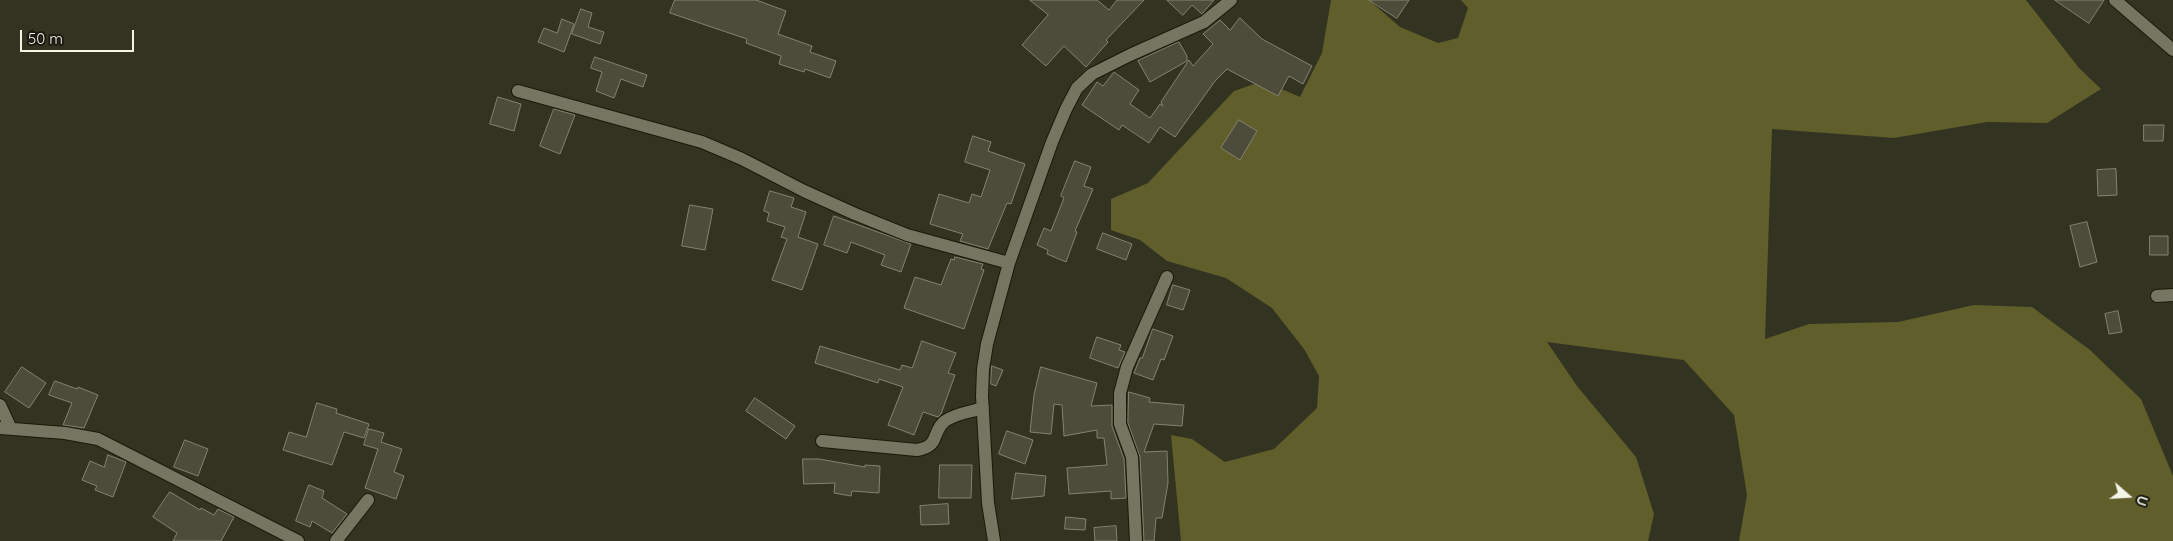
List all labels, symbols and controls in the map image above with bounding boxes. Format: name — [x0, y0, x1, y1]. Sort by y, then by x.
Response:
scale bar — [22, 20, 136, 52]
text: 50 m — [28, 29, 63, 48]
north arrow — [2103, 471, 2153, 521]
text: U — [2132, 493, 2152, 508]

